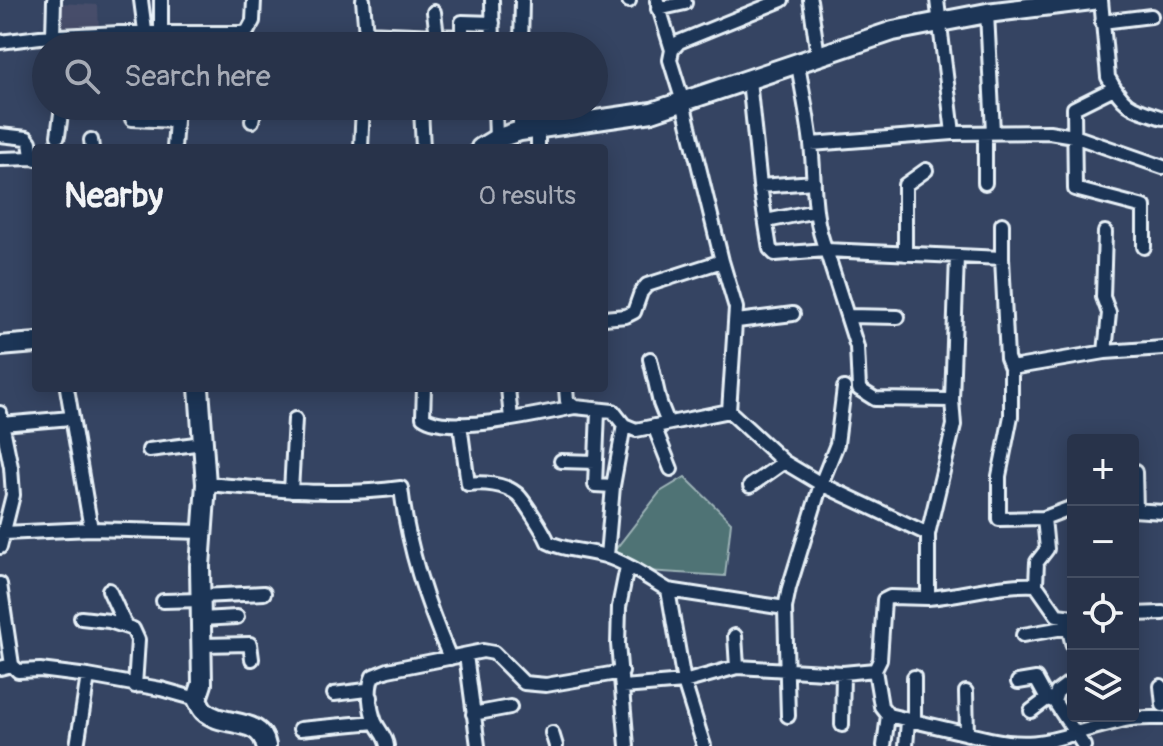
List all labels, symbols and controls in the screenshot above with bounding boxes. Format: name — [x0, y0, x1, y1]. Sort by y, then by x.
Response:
search box — [32, 32, 608, 120]
icon: search — [60, 54, 104, 98]
text: Search here — [124, 58, 271, 95]
text: Nearby — [64, 175, 163, 218]
text: 0 results — [479, 180, 576, 212]
map controls — [1067, 434, 1139, 722]
button: + — [1067, 434, 1139, 506]
button: − — [1067, 506, 1139, 578]
button: locate — [1067, 578, 1139, 650]
button: layers — [1067, 650, 1139, 722]

